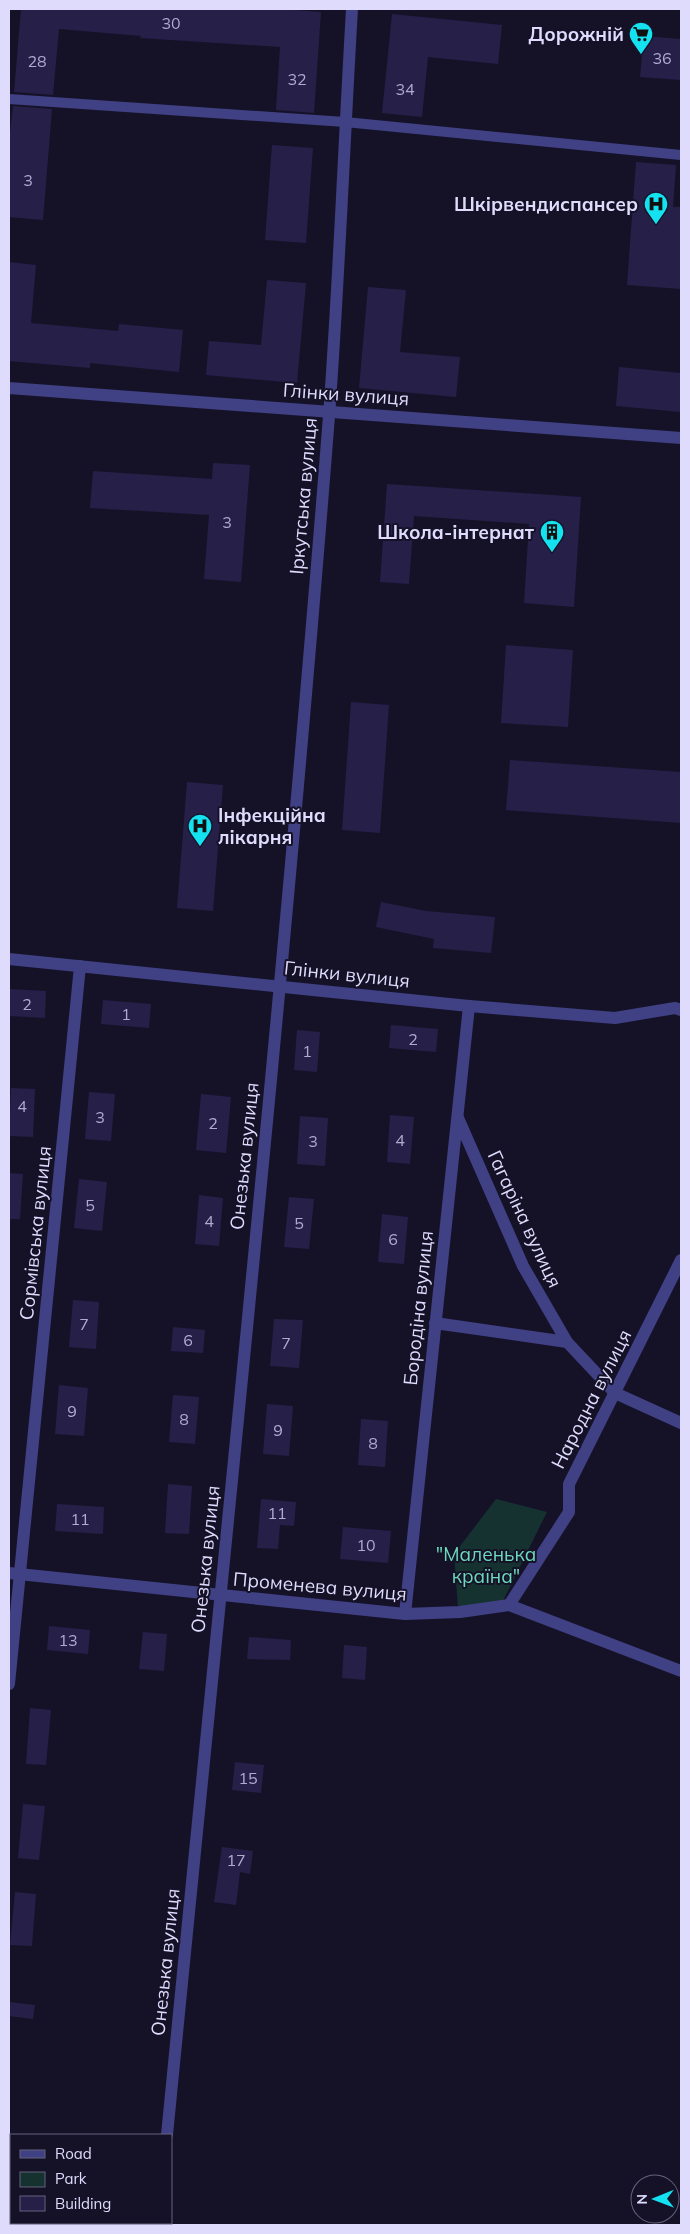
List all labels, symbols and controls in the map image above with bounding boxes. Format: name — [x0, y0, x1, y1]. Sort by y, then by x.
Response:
house number: 30 — [161, 13, 181, 33]
supermarket icon: Дорожній — [628, 21, 654, 55]
place label: Дорожній — [529, 22, 624, 46]
house number: 36 — [652, 48, 672, 68]
house number: 28 — [27, 51, 47, 71]
house number: 32 — [287, 69, 307, 89]
house number: 34 — [395, 79, 415, 99]
house number: 3 — [23, 170, 33, 190]
hospital icon: Шкірвендиспансер — [643, 191, 669, 225]
place label: Шкірвендиспансер — [454, 192, 638, 216]
street label: Глінки вулиця — [282, 378, 410, 410]
street label: Іркутська вулиця — [284, 417, 322, 575]
house number: 3 — [222, 512, 232, 532]
building icon: Школа-інтернат — [539, 519, 565, 553]
place label: Школа-інтернат — [377, 520, 535, 544]
place label: Інфекційна лікарня — [218, 803, 326, 849]
hospital icon: Інфекційна лікарня — [187, 813, 213, 847]
street label: Глінки вулиця — [283, 955, 411, 993]
house number: 2 — [22, 994, 32, 1014]
house number: 1 — [121, 1004, 131, 1024]
house number: 2 — [408, 1029, 418, 1049]
house number: 1 — [302, 1041, 312, 1061]
street label: Онезька вулиця — [224, 1081, 264, 1231]
house number: 4 — [17, 1096, 27, 1116]
house number: 3 — [95, 1107, 105, 1127]
house number: 2 — [208, 1113, 218, 1133]
house number: 4 — [395, 1130, 405, 1150]
house number: 3 — [308, 1131, 318, 1151]
street label: Сормівська вулиця — [14, 1145, 56, 1321]
street label: Гагаріна вулиця — [483, 1147, 567, 1291]
house number: 5 — [85, 1195, 95, 1215]
house number: 4 — [204, 1211, 214, 1231]
house number: 5 — [294, 1213, 304, 1233]
house number: 6 — [388, 1229, 398, 1249]
street label: Бородіна вулиця — [398, 1229, 438, 1387]
house number: 7 — [79, 1314, 89, 1334]
street label: Народна вулиця — [546, 1325, 636, 1473]
house number: 6 — [183, 1330, 193, 1350]
house number: 7 — [281, 1333, 291, 1353]
house number: 9 — [67, 1401, 77, 1421]
house number: 8 — [179, 1409, 189, 1429]
house number: 9 — [273, 1420, 283, 1440]
house number: 8 — [368, 1433, 378, 1453]
street label: Онезька вулиця — [185, 1484, 225, 1634]
house number: 11 — [267, 1503, 287, 1523]
house number: 11 — [70, 1509, 90, 1529]
house number: 10 — [356, 1535, 376, 1555]
park label: "Маленька країна" — [436, 1542, 536, 1588]
street label: Променева вулиця — [232, 1566, 408, 1606]
house number: 13 — [58, 1630, 78, 1650]
house number: 15 — [238, 1768, 258, 1788]
house number: 17 — [226, 1850, 246, 1870]
street label: Онезька вулиця — [145, 1887, 185, 2037]
legend — [10, 2134, 172, 2224]
text: Road — [55, 2144, 92, 2163]
text: Park — [55, 2169, 87, 2188]
north arrow — [630, 2174, 680, 2224]
text: Building — [55, 2194, 111, 2213]
text: N — [633, 2194, 651, 2205]

